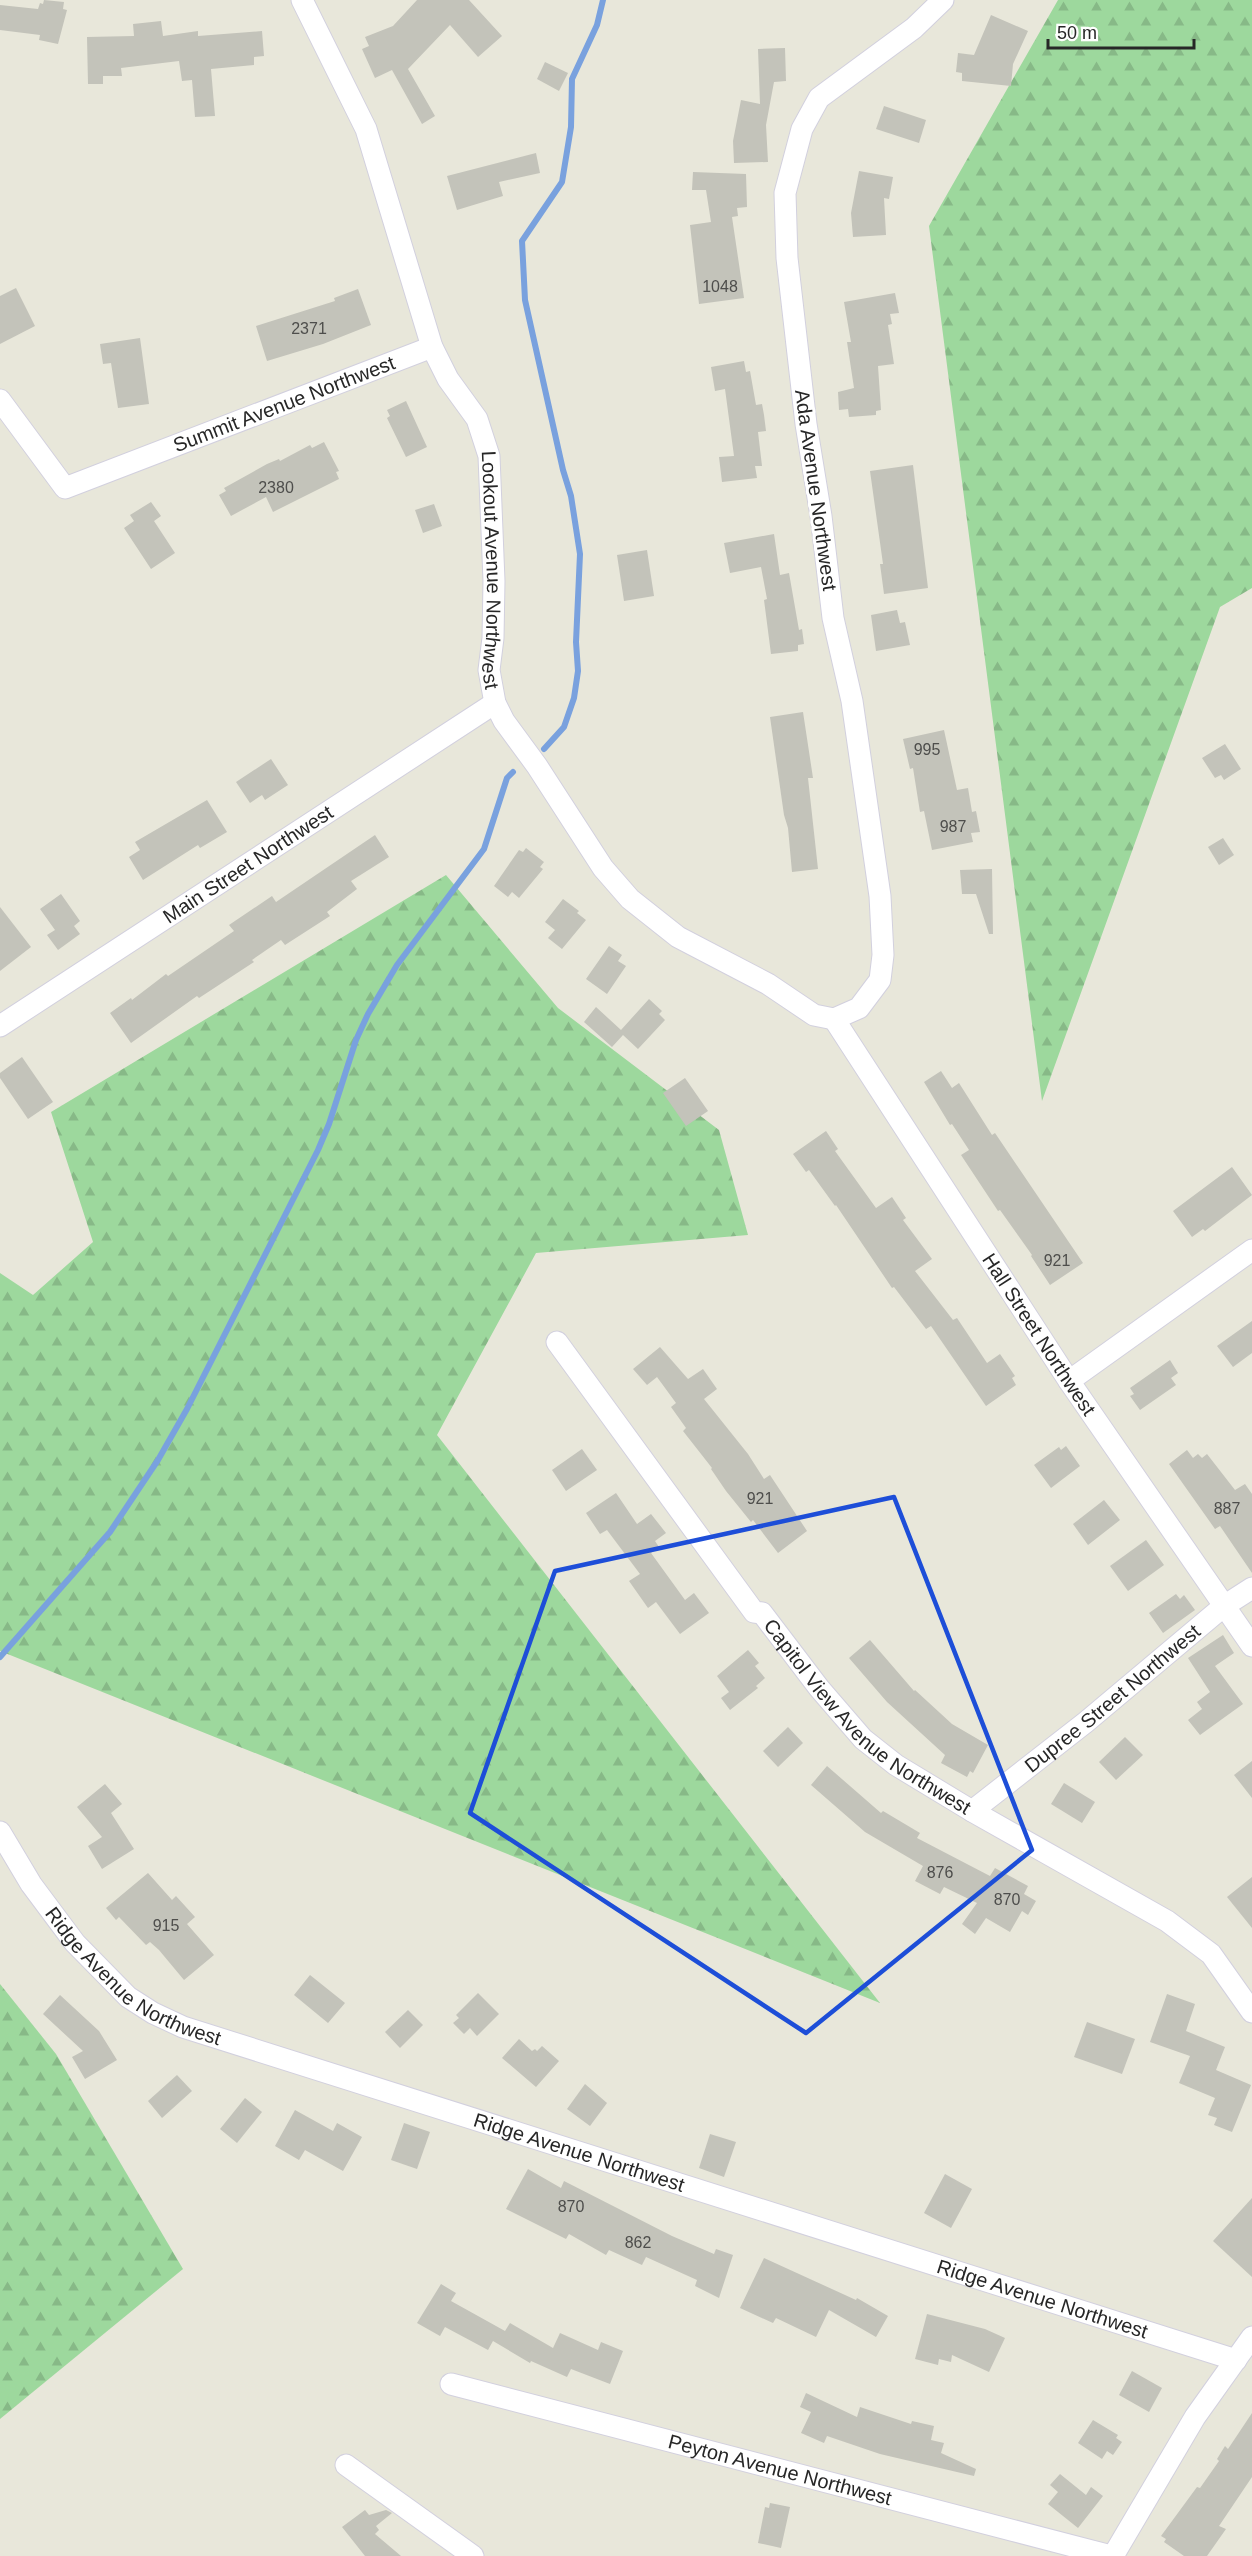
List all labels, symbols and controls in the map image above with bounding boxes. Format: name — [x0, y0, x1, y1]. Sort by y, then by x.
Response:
scale bar — [1048, 12, 1194, 50]
text: 50 m — [1057, 23, 1097, 43]
house number: 1048 — [702, 278, 738, 295]
house number: 2371 — [291, 320, 327, 337]
street label: Summit Avenue Northwest — [170, 351, 398, 456]
street label: Ada Avenue Northwest — [791, 388, 841, 593]
street label: Lookout Avenue Northwest — [478, 450, 505, 691]
house number: 2380 — [258, 479, 294, 496]
house number: 995 — [914, 741, 940, 758]
street label: Main Street Northwest — [159, 801, 337, 928]
house number: 987 — [940, 818, 966, 835]
street label: Hall Street Northwest — [978, 1249, 1100, 1420]
house number: 921 — [1044, 1252, 1070, 1269]
house number: 921 — [747, 1490, 773, 1507]
house number: 887 — [1214, 1500, 1240, 1517]
street label: Capitol View Avenue Northwest — [760, 1615, 975, 1819]
street label: Dupree Street Northwest — [1020, 1620, 1205, 1777]
house number: 876 — [927, 1864, 953, 1881]
house number: 870 — [994, 1891, 1020, 1908]
street label: Ridge Avenue Northwest — [41, 1903, 224, 2049]
house number: 915 — [153, 1917, 179, 1934]
street label: Ridge Avenue Northwest — [471, 2109, 688, 2196]
house number: 870 — [558, 2198, 584, 2215]
house number: 862 — [625, 2234, 651, 2251]
street label: Ridge Avenue Northwest — [934, 2255, 1151, 2343]
street label: Peyton Avenue Northwest — [666, 2430, 894, 2509]

